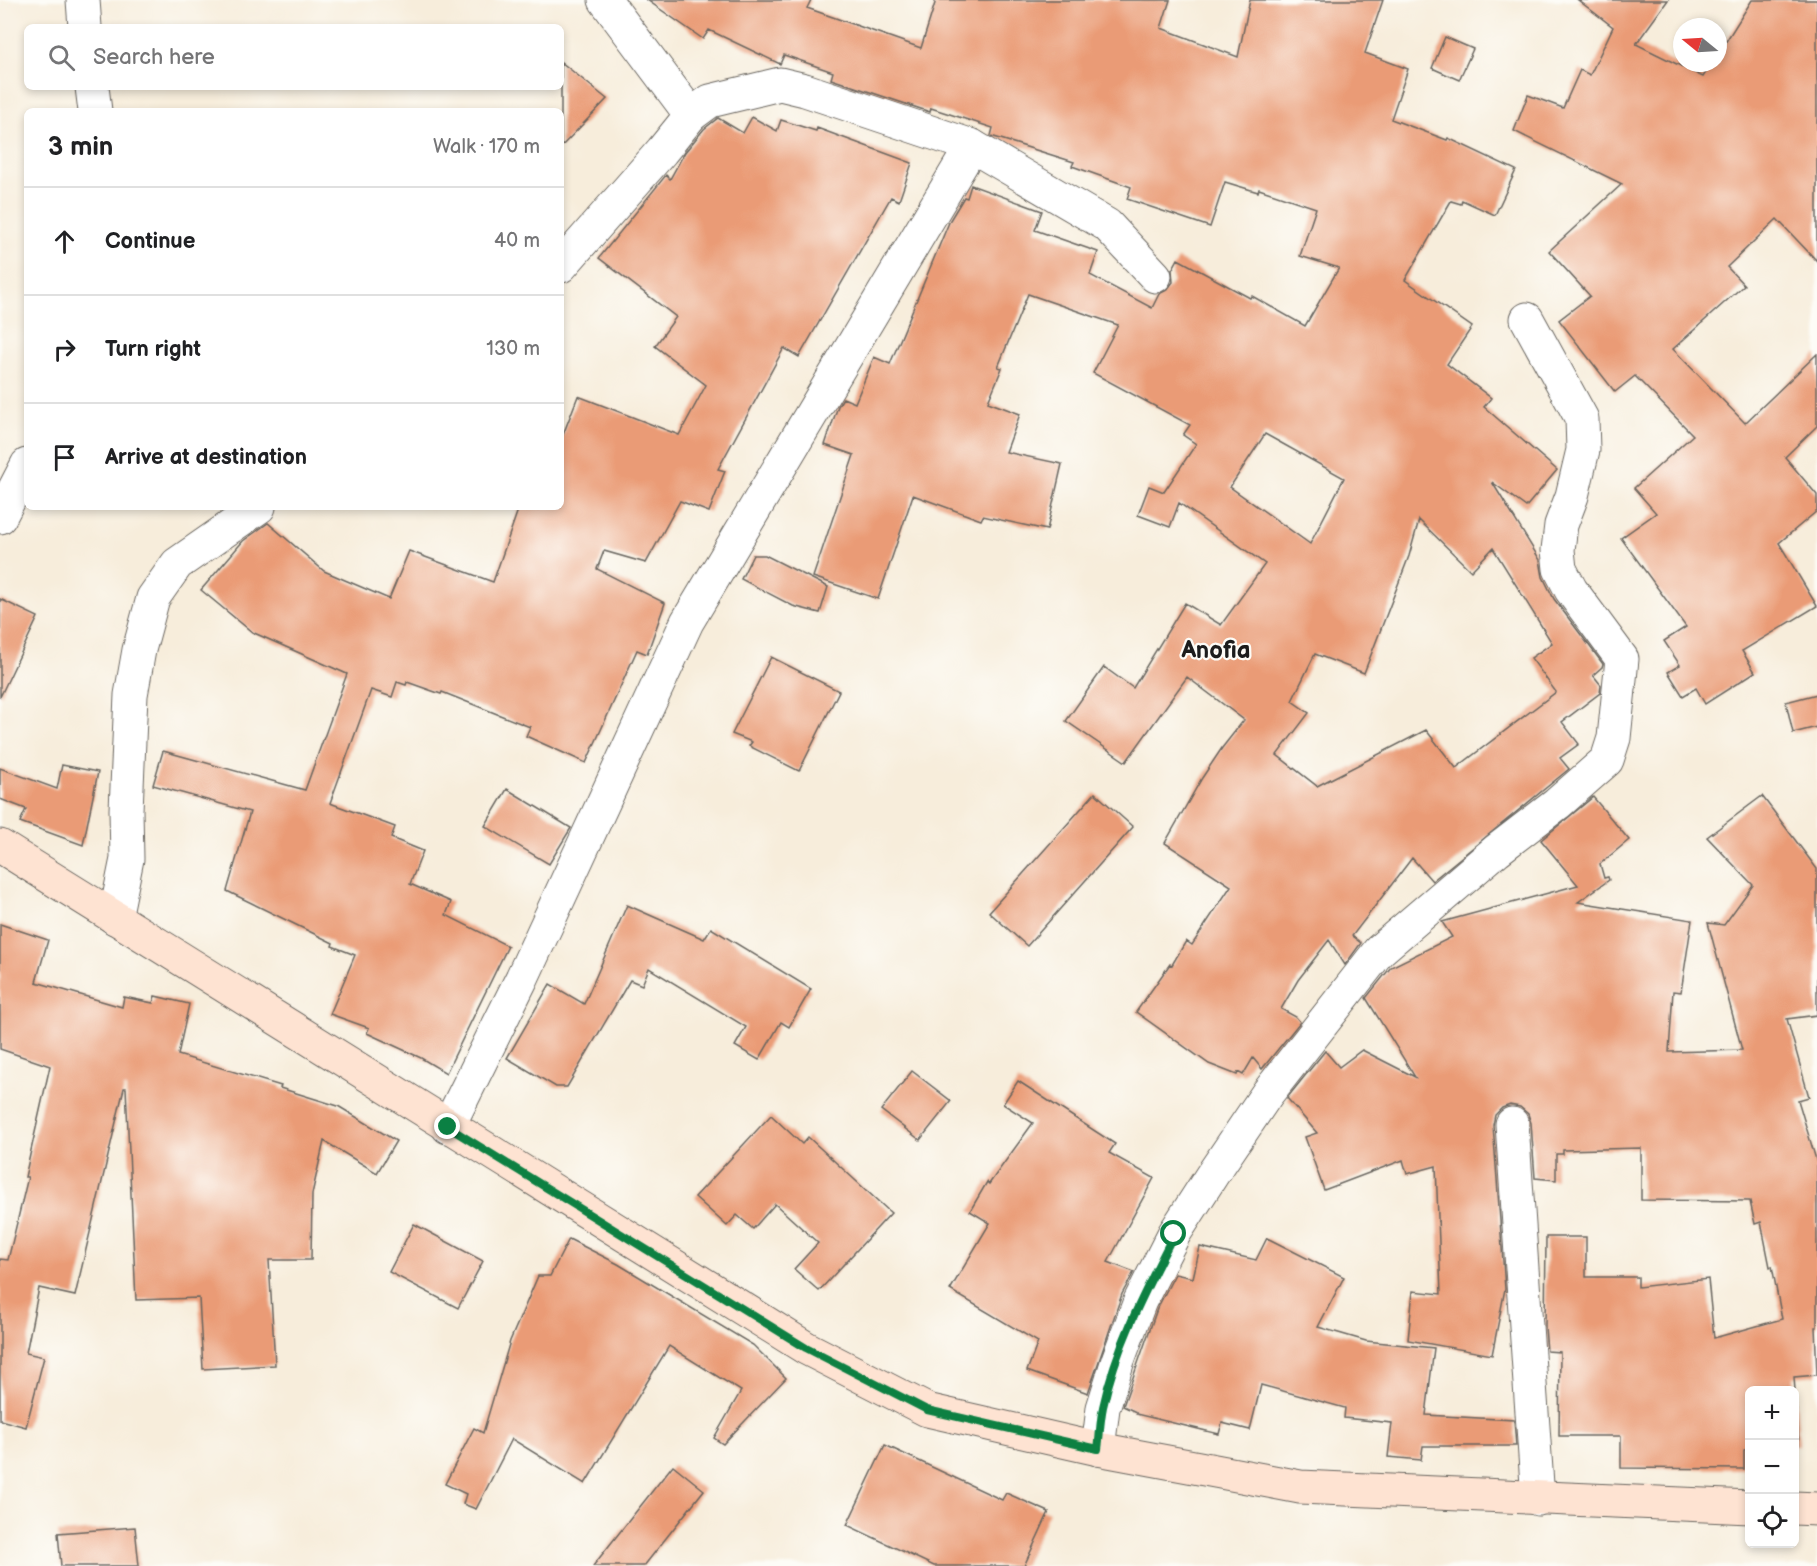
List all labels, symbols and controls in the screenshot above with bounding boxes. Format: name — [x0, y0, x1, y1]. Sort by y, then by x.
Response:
north arrow — [1673, 18, 1727, 72]
search box — [24, 24, 564, 90]
icon: search — [45, 41, 78, 74]
text: Search here — [93, 44, 215, 71]
text: 3 min — [48, 132, 113, 163]
text: Walk · 170 m — [433, 135, 540, 159]
icon: ahead — [48, 225, 81, 258]
text: Continue — [105, 228, 195, 255]
text: 40 m — [494, 229, 540, 253]
icon: right — [48, 333, 81, 366]
text: Turn right — [105, 336, 201, 363]
text: 130 m — [486, 337, 540, 361]
icon: arrive — [48, 441, 81, 474]
text: Arrive at destination — [105, 444, 307, 471]
district label: Anofia — [1181, 636, 1250, 665]
route end — [434, 1113, 460, 1139]
route start — [1160, 1220, 1186, 1246]
map controls — [1745, 1386, 1799, 1548]
button: + — [1745, 1386, 1799, 1440]
button: − — [1745, 1440, 1799, 1494]
button: locate — [1745, 1494, 1799, 1548]

